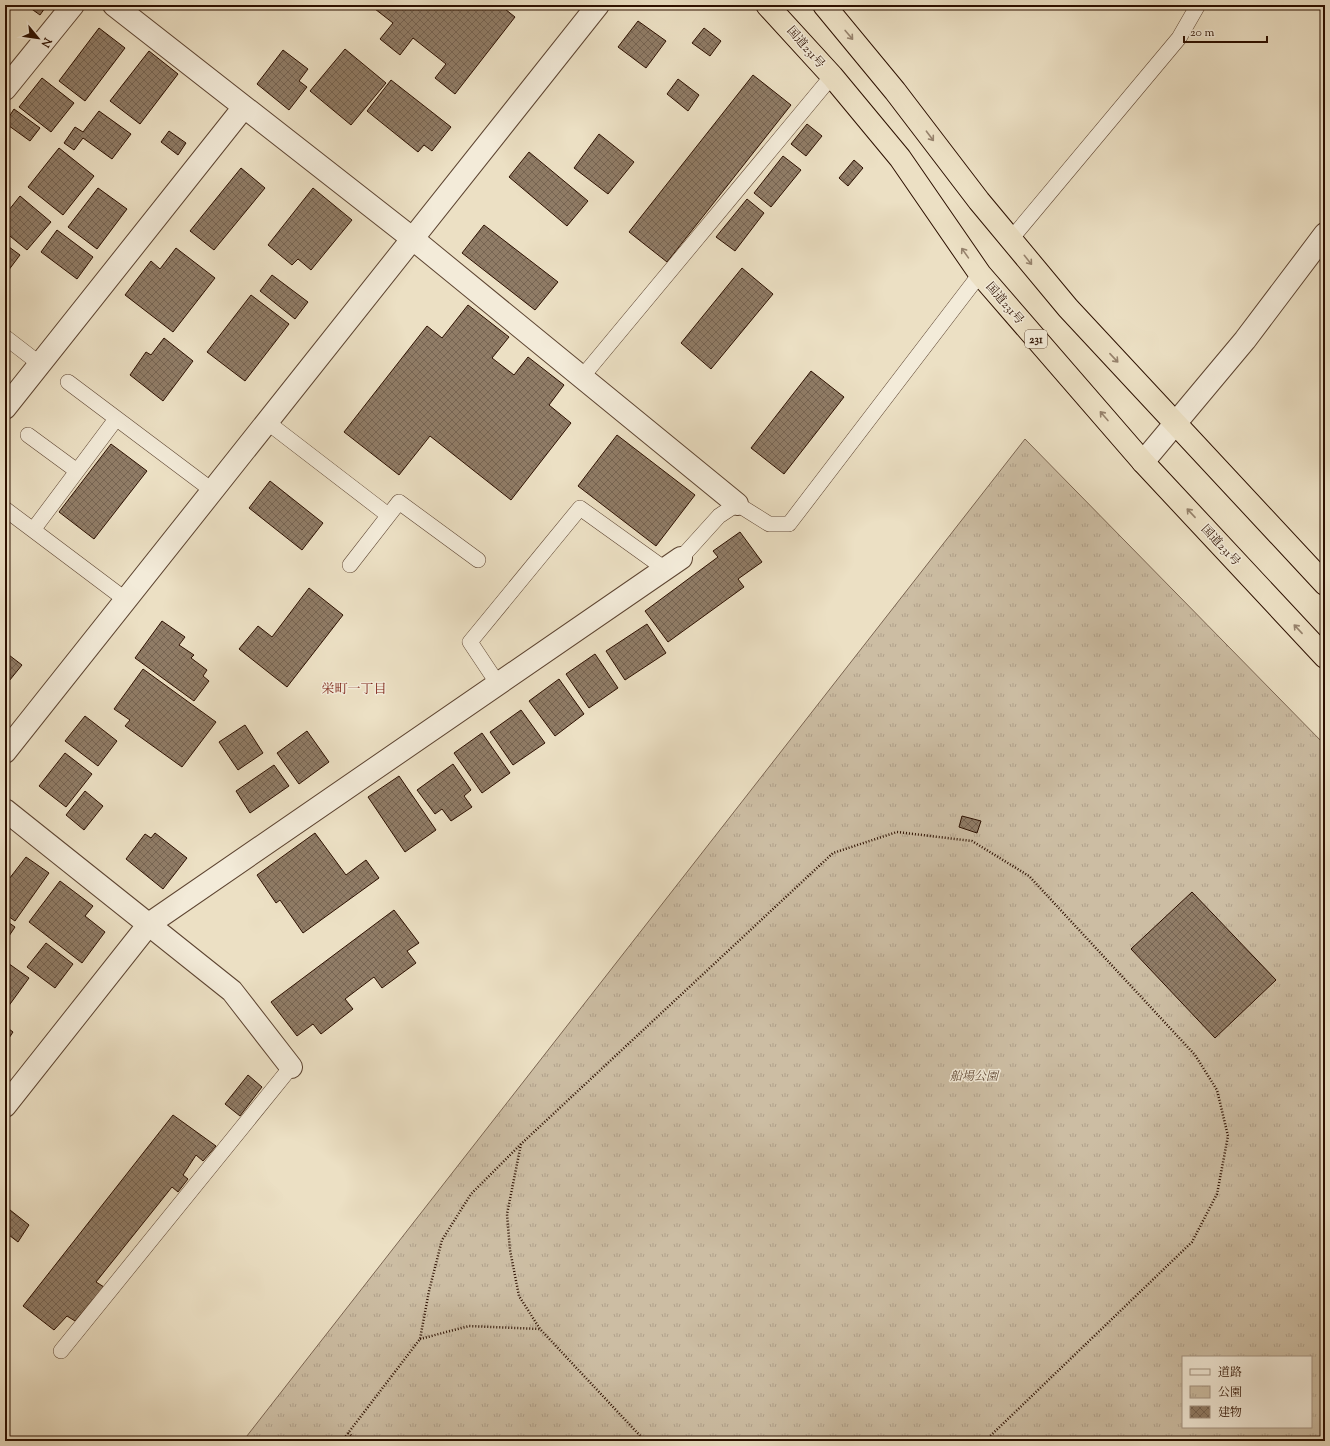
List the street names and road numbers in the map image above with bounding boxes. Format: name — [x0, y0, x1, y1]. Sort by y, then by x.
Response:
street label: 国道231号 — [782, 23, 829, 73]
street label: 国道231号 — [981, 279, 1028, 329]
road number: 231 — [1025, 330, 1047, 348]
street label: 国道231号 — [1196, 521, 1244, 570]

